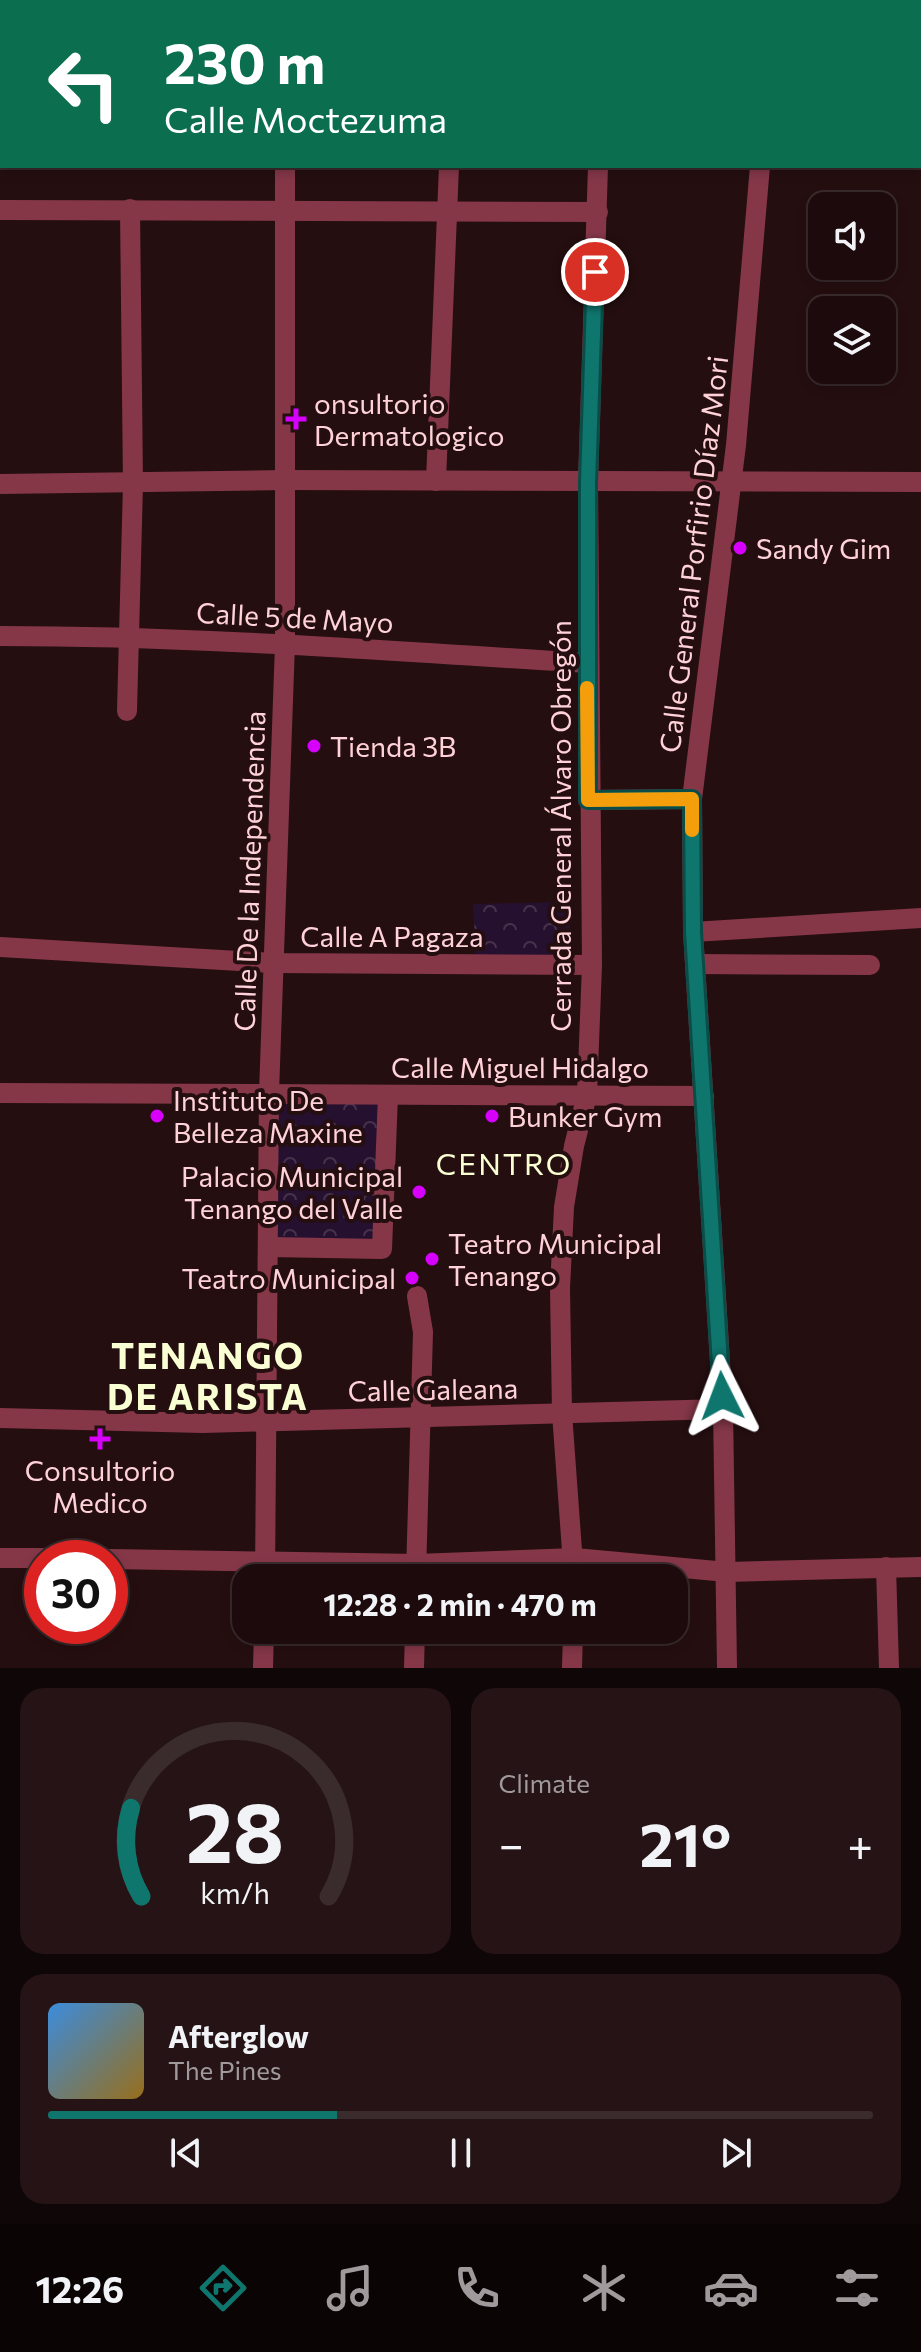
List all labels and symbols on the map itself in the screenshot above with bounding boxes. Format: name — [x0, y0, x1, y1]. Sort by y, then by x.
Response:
pin — [561, 238, 629, 306]
street label: Calle General Porfirio Díaz Mori — [652, 354, 734, 754]
place label: onsultorio Dermatologico — [314, 386, 504, 452]
marker: onsultorio Dermatologico — [285, 408, 307, 430]
place label: Sandy Gim — [756, 531, 891, 565]
marker: Sandy Gim — [731, 539, 749, 557]
street label: Calle 5 de Mayo — [195, 595, 395, 639]
street label: Cerrada General Álvaro Obregón — [543, 620, 577, 1032]
street label: Calle De la Independencia — [226, 710, 272, 1032]
place label: Tienda 3B — [330, 729, 456, 763]
marker: Tienda 3B — [305, 737, 323, 755]
street label: Calle A Pagaza — [300, 919, 484, 953]
street label: Calle Miguel Hidalgo — [391, 1050, 649, 1084]
place label: Instituto De Belleza Maxine — [173, 1083, 363, 1149]
place label: Bunker Gym — [508, 1099, 662, 1133]
marker: Instituto De Belleza Maxine — [148, 1107, 166, 1125]
marker: Bunker Gym — [483, 1107, 501, 1125]
district label: CENTRO — [436, 1144, 572, 1181]
place label: Palacio Municipal Tenango del Valle — [181, 1159, 403, 1225]
marker: Palacio Municipal Tenango del Valle — [410, 1183, 428, 1201]
place label: Teatro Municipal Tenango — [448, 1226, 662, 1292]
marker: Teatro Municipal Tenango — [423, 1250, 441, 1268]
place label: Teatro Municipal — [182, 1261, 396, 1295]
marker: Teatro Municipal — [403, 1269, 421, 1287]
district label: TENANGO DE ARISTA — [107, 1332, 309, 1417]
position arrow — [680, 1354, 764, 1438]
street label: Calle Galeana — [347, 1371, 519, 1407]
marker: Consultorio Medico — [89, 1428, 111, 1450]
place label: Consultorio Medico — [25, 1453, 175, 1519]
speed limit sign: 30 — [24, 1540, 128, 1644]

